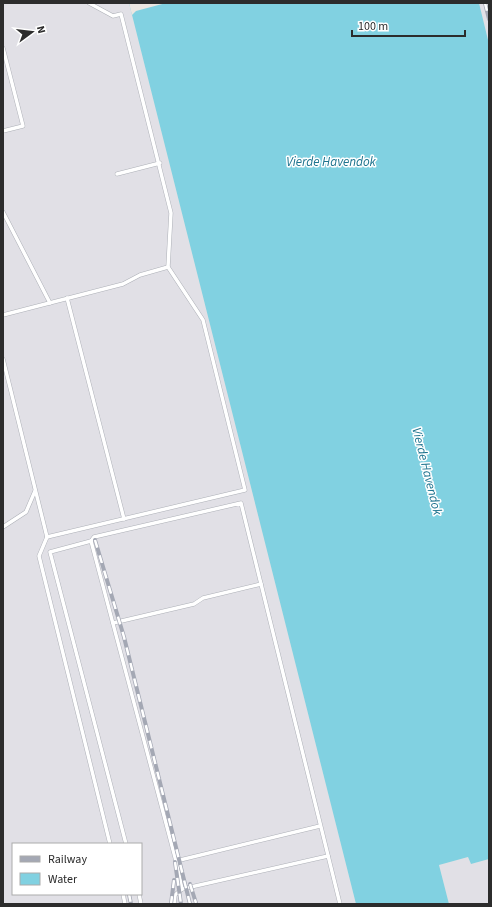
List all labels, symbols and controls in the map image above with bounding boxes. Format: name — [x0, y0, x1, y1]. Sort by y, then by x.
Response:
north arrow — [12, 12, 52, 52]
scale bar — [352, 12, 465, 38]
text: 100 m — [358, 18, 388, 35]
text: N — [33, 24, 49, 35]
water label: Vierde Havendok — [286, 153, 377, 171]
water label: Vierde Havendok — [407, 426, 447, 518]
legend — [12, 843, 142, 895]
text: Railway — [48, 851, 87, 868]
text: Water — [48, 871, 78, 888]

